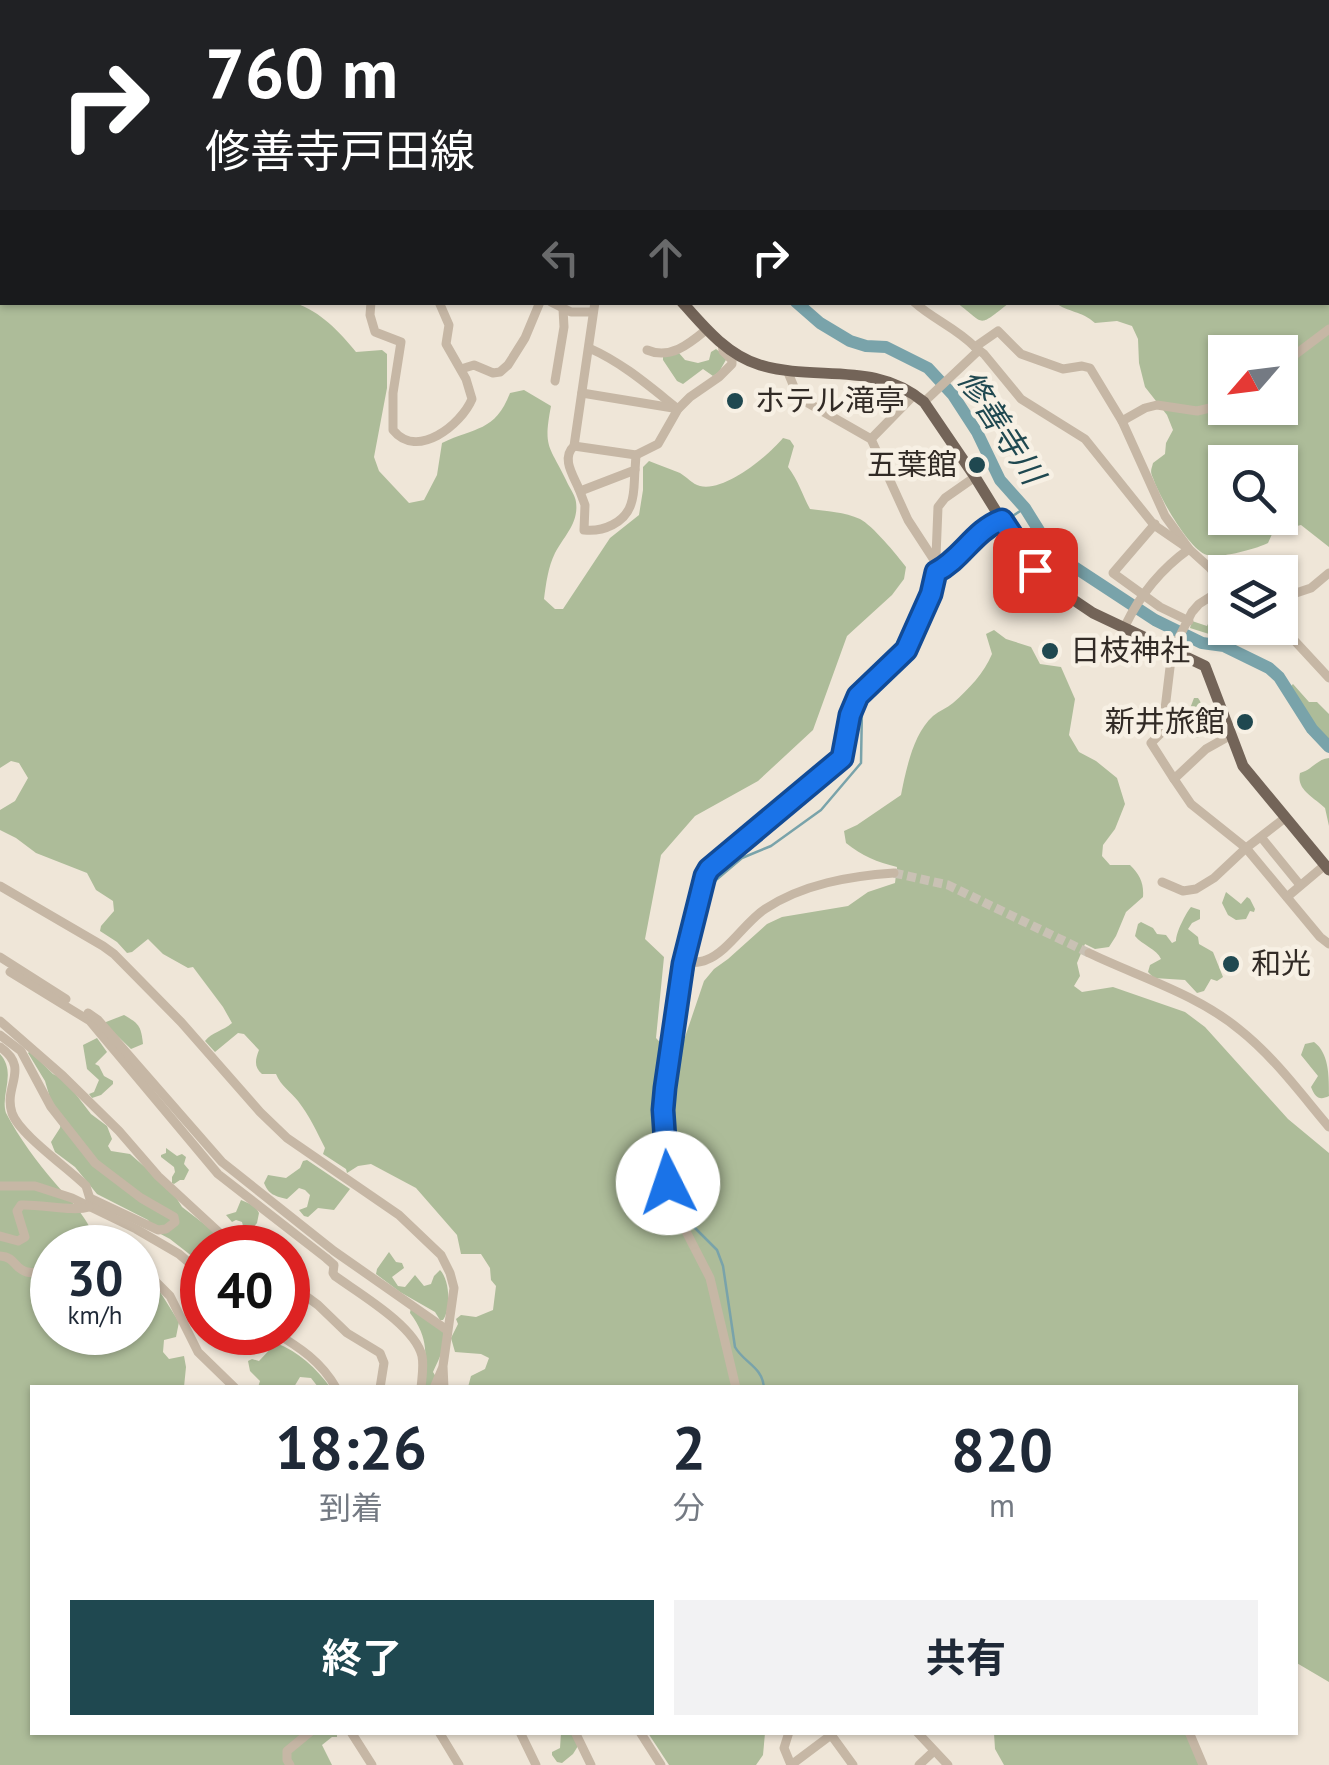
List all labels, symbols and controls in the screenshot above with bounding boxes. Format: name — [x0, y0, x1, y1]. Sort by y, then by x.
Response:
text: 760 m — [205, 27, 398, 117]
icon: right — [40, 40, 170, 170]
text: 修善寺戸田線 — [205, 121, 475, 179]
icon: left — [533, 230, 588, 285]
icon: ahead — [638, 230, 693, 285]
icon: right — [743, 230, 798, 285]
north arrow — [1208, 335, 1298, 425]
map controls — [1208, 335, 1298, 645]
water label: 修善寺川 — [949, 361, 1056, 494]
place label: ホテル滝亭 — [755, 380, 905, 419]
marker: ホテル滝亭 — [724, 390, 746, 412]
place label: 五葉館 — [867, 444, 957, 483]
button: search — [1208, 445, 1298, 535]
marker: 五葉館 — [966, 454, 988, 476]
pin — [993, 528, 1078, 613]
icon: arrive — [1008, 543, 1063, 598]
button: layers — [1208, 555, 1298, 645]
place label: 日枝神社 — [1070, 630, 1190, 669]
marker: 日枝神社 — [1039, 640, 1061, 662]
place label: 新井旅館 — [1105, 701, 1225, 740]
marker: 新井旅館 — [1234, 711, 1256, 733]
place label: 和光 — [1251, 943, 1311, 982]
marker: 和光 — [1220, 953, 1242, 975]
position arrow — [616, 1131, 720, 1235]
speed limit sign: 40 — [180, 1225, 310, 1355]
text: 30 — [67, 1245, 123, 1310]
text: km/h — [68, 1299, 122, 1331]
text: 18:26 — [275, 1408, 427, 1486]
text: 2 — [672, 1408, 706, 1486]
text: 820 — [951, 1410, 1053, 1488]
text: m — [989, 1484, 1015, 1526]
text: 到着 — [319, 1486, 383, 1528]
text: 分 — [673, 1486, 705, 1528]
button: 終了 — [70, 1600, 654, 1715]
button: 共有 — [674, 1600, 1258, 1715]

